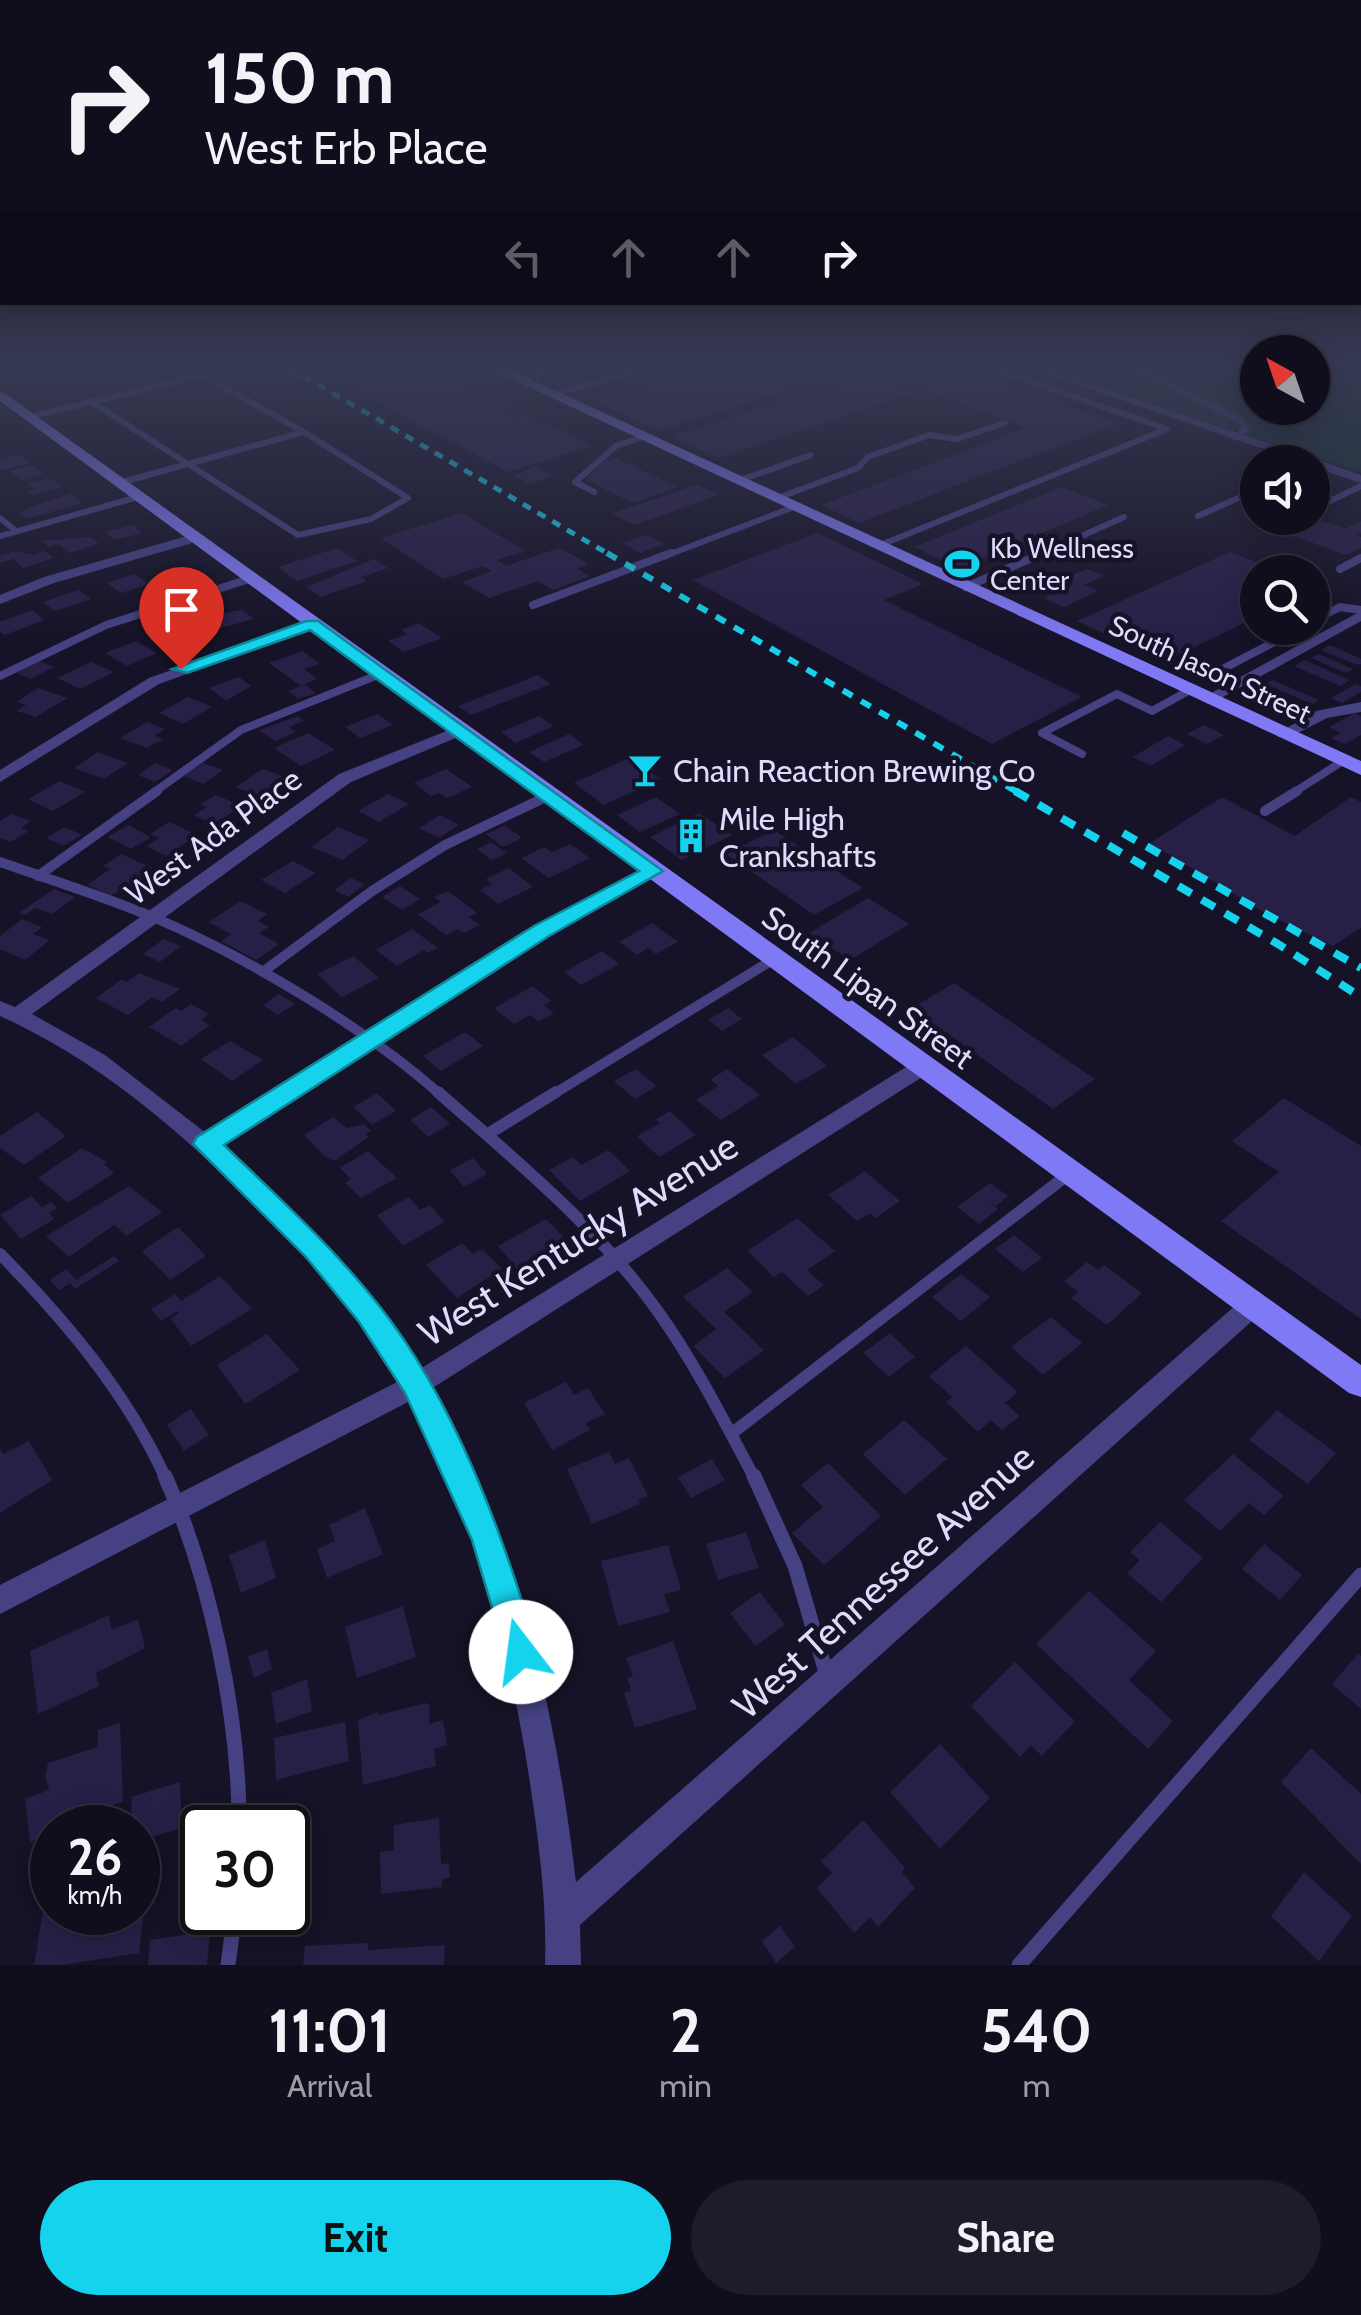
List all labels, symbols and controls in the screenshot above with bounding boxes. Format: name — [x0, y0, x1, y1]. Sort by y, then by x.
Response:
text: 150 m — [205, 35, 394, 121]
icon: right — [40, 40, 170, 170]
text: West Erb Place — [205, 121, 488, 175]
icon: left — [496, 230, 551, 285]
icon: ahead — [601, 230, 656, 285]
icon: ahead — [706, 230, 761, 285]
icon: right — [811, 230, 866, 285]
north arrow — [1240, 335, 1330, 425]
map controls — [1240, 335, 1330, 645]
button: sound — [1240, 445, 1330, 535]
place label: Kb Wellness Center — [990, 531, 1134, 597]
sports icon: Kb Wellness Center — [943, 545, 981, 583]
button: search — [1240, 555, 1330, 645]
pin — [139, 567, 224, 670]
icon: arrive — [154, 582, 209, 637]
street label: South Jason Street — [1104, 607, 1316, 731]
bar icon: Chain Reaction Brewing Co — [626, 751, 664, 789]
place label: Chain Reaction Brewing Co — [673, 751, 1035, 790]
street label: West Ada Place — [117, 759, 309, 913]
place label: Mile High Crankshafts — [719, 799, 876, 875]
building icon: Mile High Crankshafts — [672, 817, 710, 855]
street label: South Lipan Street — [755, 897, 981, 1077]
street label: West Kentucky Avenue — [410, 1122, 746, 1356]
street label: West Tennessee Avenue — [723, 1433, 1043, 1729]
position arrow — [469, 1600, 573, 1704]
speed limit sign: 30 — [180, 1805, 310, 1935]
text: 26 — [68, 1827, 122, 1888]
text: km/h — [68, 1880, 122, 1910]
text: 11:01 — [269, 1994, 391, 2067]
text: 2 — [670, 1994, 701, 2067]
text: 540 — [981, 1994, 1092, 2067]
text: Arrival — [287, 2066, 372, 2105]
text: min — [659, 2066, 712, 2105]
text: m — [1022, 2066, 1051, 2105]
button: Exit — [40, 2180, 671, 2295]
button: Share — [691, 2180, 1321, 2295]

